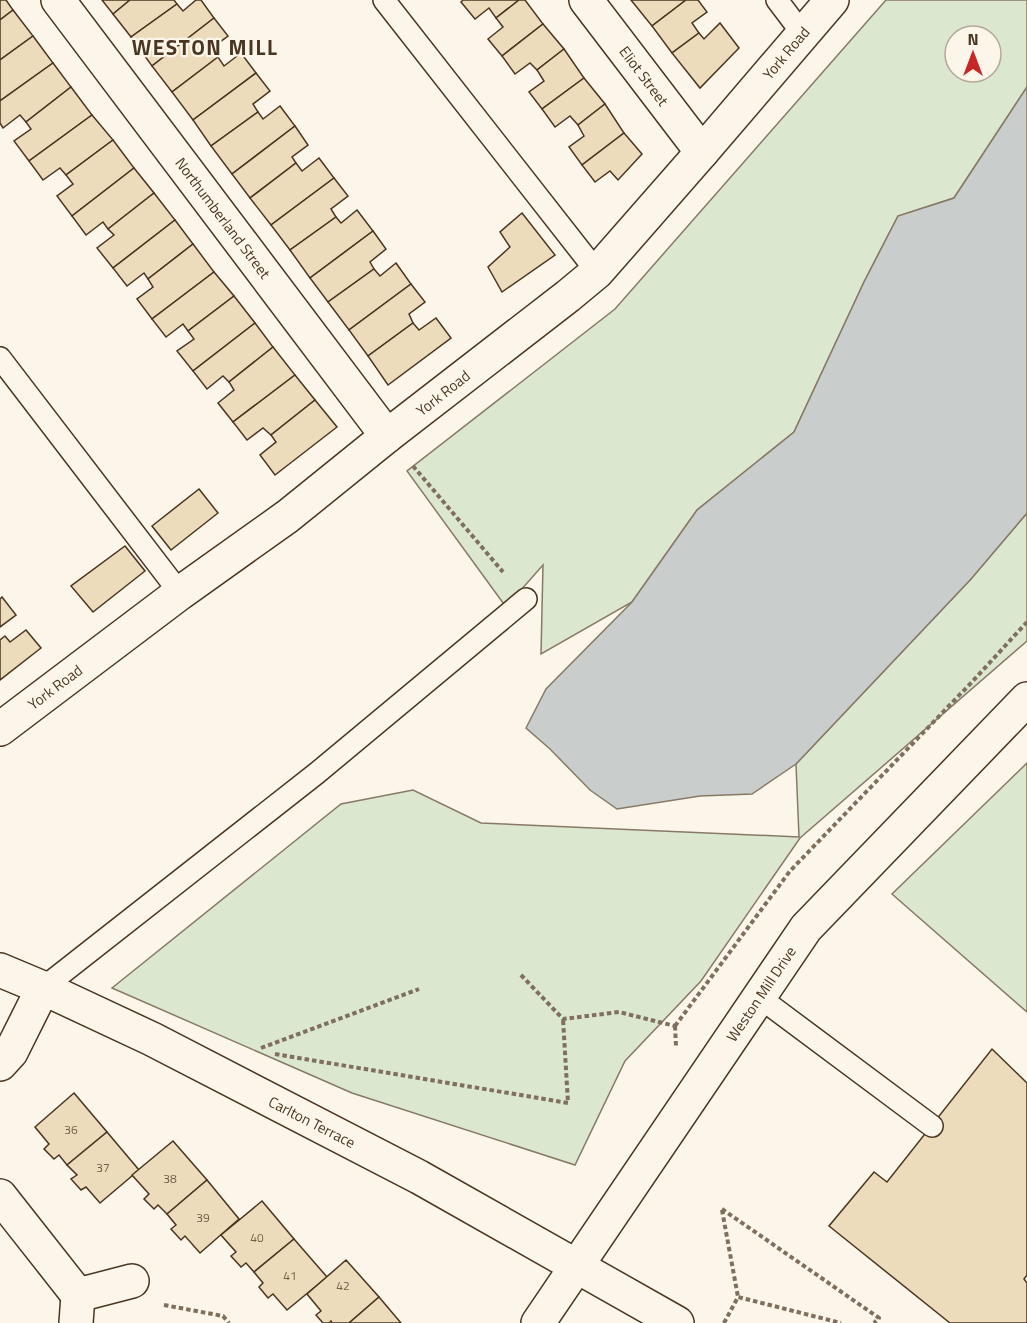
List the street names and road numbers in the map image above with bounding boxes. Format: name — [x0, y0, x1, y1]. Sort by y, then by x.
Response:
street label: York Road — [757, 21, 815, 85]
street label: Eliot Street — [614, 41, 675, 112]
street label: Northumberland Street — [170, 153, 277, 284]
street label: York Road — [411, 365, 475, 421]
street label: York Road — [23, 659, 87, 715]
street label: Weston Mill Drive — [720, 942, 802, 1046]
street label: Carlton Terrace — [264, 1090, 360, 1154]

